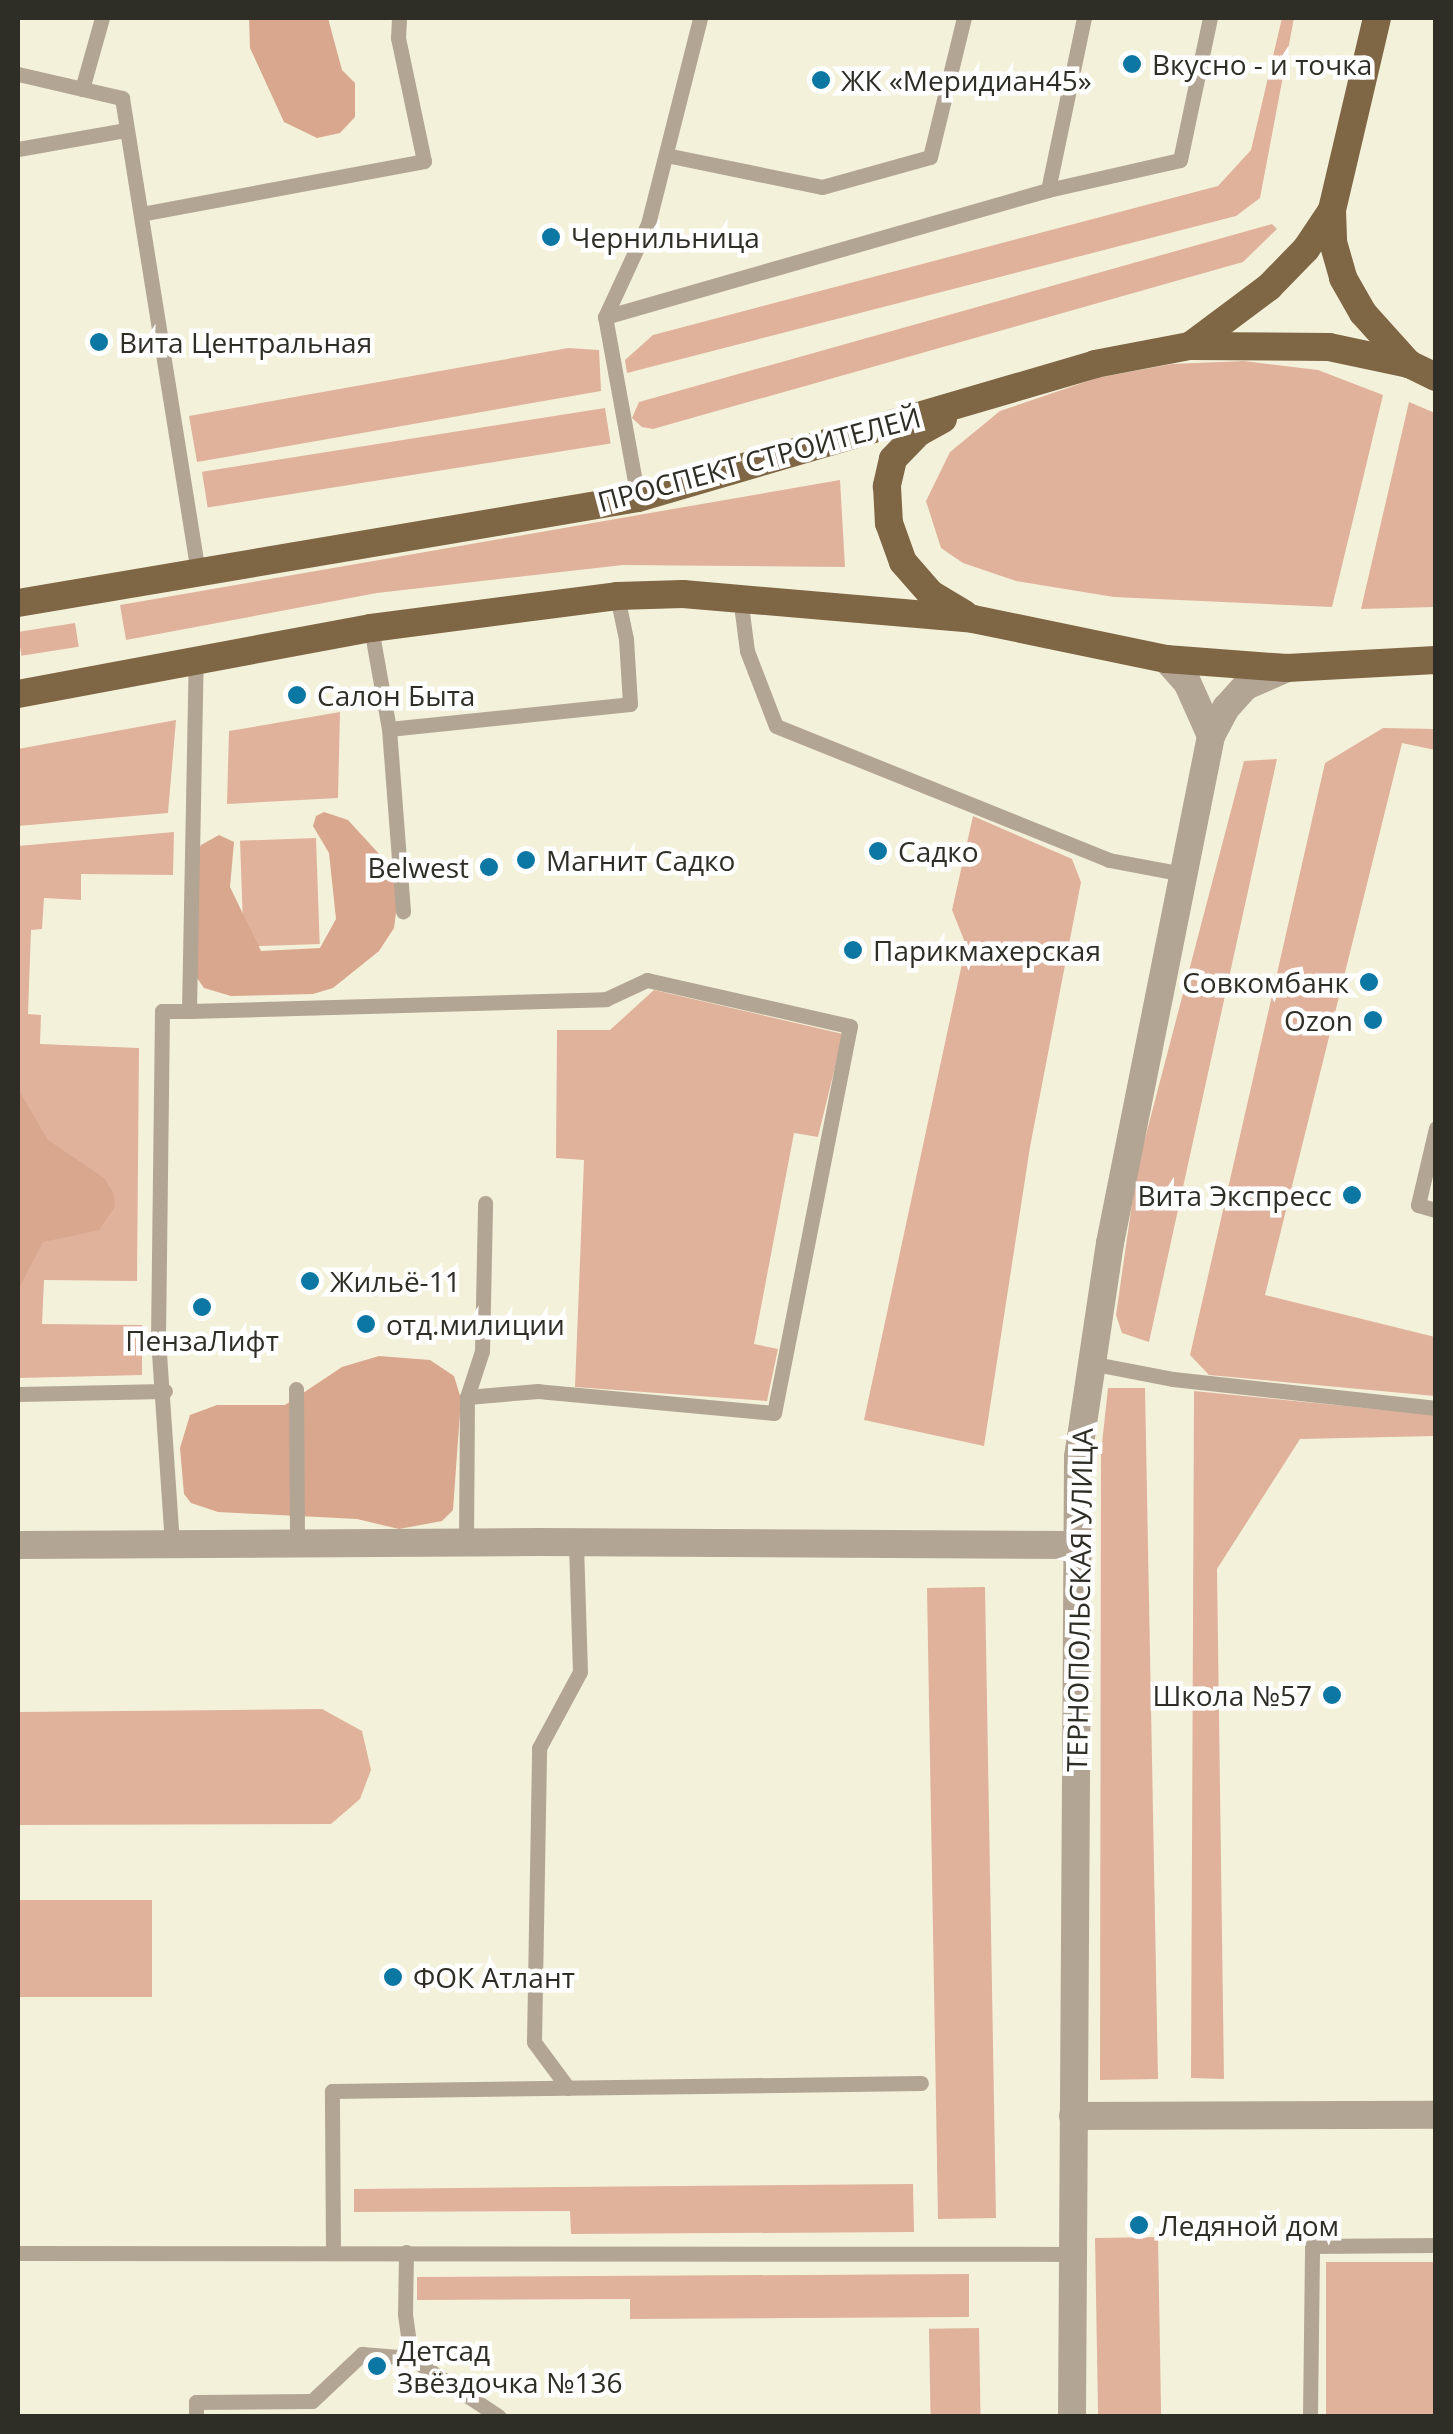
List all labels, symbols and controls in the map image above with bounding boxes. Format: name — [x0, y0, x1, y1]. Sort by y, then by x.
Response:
place label: Вкусно - и точка — [1152, 47, 1372, 81]
marker: Вкусно - и точка — [1121, 53, 1143, 75]
place label: ЖК «Меридиан45» — [841, 63, 1092, 97]
marker: ЖК «Меридиан45» — [810, 69, 832, 91]
place label: Чернильница — [571, 220, 760, 254]
marker: Чернильница — [540, 226, 562, 248]
place label: Вита Центральная — [119, 325, 372, 359]
marker: Вита Центральная — [88, 331, 110, 353]
street label: ПРОСПЕКТ СТРОИТЕЛЕЙ — [594, 400, 924, 518]
place label: Салон Быта — [317, 678, 475, 712]
marker: Салон Быта — [286, 684, 308, 706]
place label: Садко — [898, 834, 979, 868]
marker: Садко — [867, 840, 889, 862]
place label: Магнит Садко — [546, 843, 735, 877]
marker: Магнит Садко — [515, 849, 537, 871]
place label: Belwest — [367, 850, 469, 884]
marker: Belwest — [478, 856, 500, 878]
place label: Парикмахерская — [873, 933, 1101, 967]
marker: Парикмахерская — [842, 939, 864, 961]
place label: Совкомбанк — [1182, 965, 1349, 999]
marker: Совкомбанк — [1358, 971, 1380, 993]
place label: Ozon — [1284, 1003, 1353, 1037]
marker: Ozon — [1362, 1009, 1384, 1031]
place label: Вита Экспресс — [1138, 1178, 1332, 1212]
marker: Вита Экспресс — [1341, 1184, 1363, 1206]
place label: Жильё-11 — [330, 1264, 461, 1298]
marker: Жильё-11 — [299, 1270, 321, 1292]
marker: ПензаЛифт — [191, 1296, 213, 1318]
place label: отд.милиции — [386, 1307, 565, 1341]
marker: отд.милиции — [355, 1313, 377, 1335]
place label: ПензаЛифт — [125, 1323, 279, 1357]
street label: ТЕРНОПОЛЬСКАЯ УЛИЦА — [1059, 1428, 1099, 1772]
place label: Школа №57 — [1152, 1678, 1312, 1712]
marker: Школа №57 — [1321, 1684, 1343, 1706]
place label: ФОК Атлант — [413, 1960, 575, 1994]
marker: ФОК Атлант — [382, 1966, 404, 1988]
place label: Ледяной дом — [1159, 2208, 1339, 2242]
marker: Ледяной дом — [1128, 2214, 1150, 2236]
place label: Детсад Звёздочка №136 — [397, 2333, 622, 2399]
marker: Детсад Звёздочка №136 — [366, 2355, 388, 2377]

